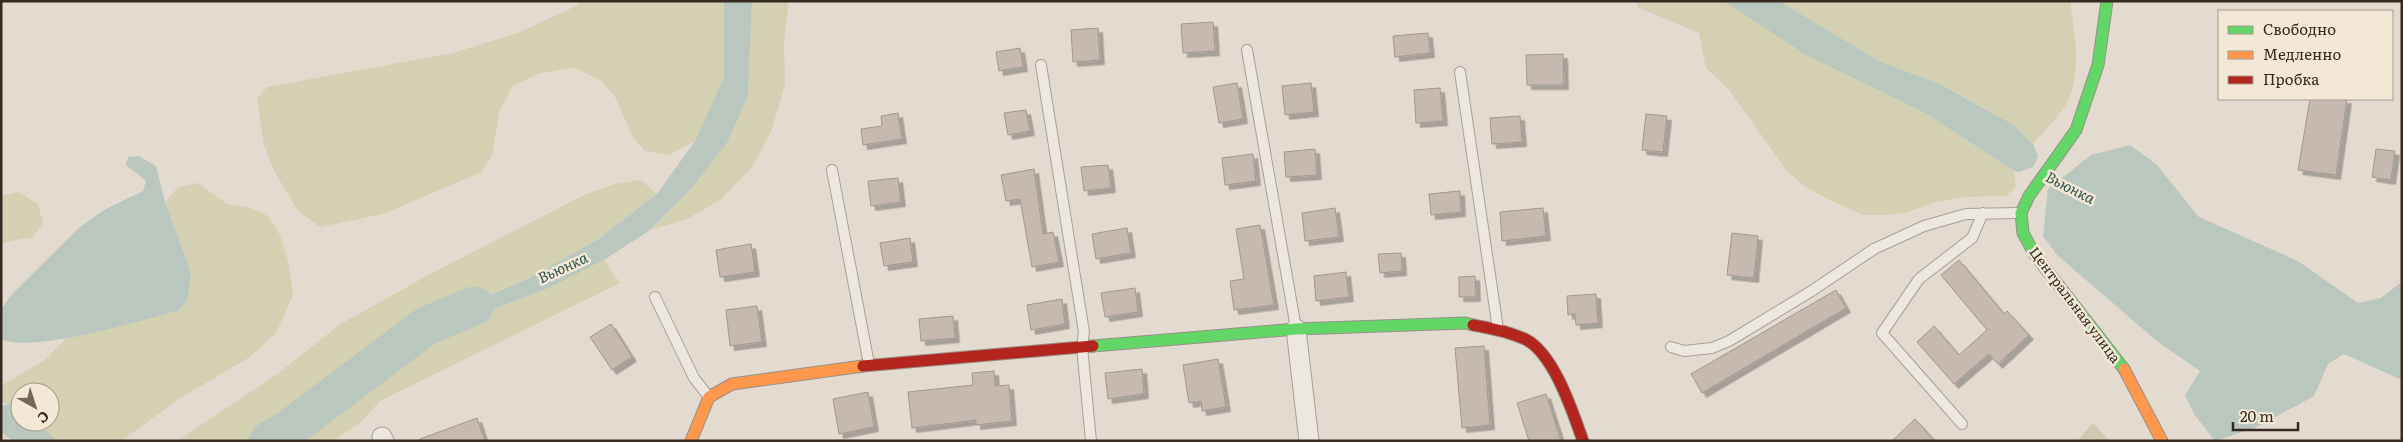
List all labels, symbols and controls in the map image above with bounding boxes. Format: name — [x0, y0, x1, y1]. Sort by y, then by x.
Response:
legend — [2218, 10, 2393, 100]
text: Свободно — [2263, 17, 2336, 40]
text: Медленно — [2263, 42, 2341, 65]
text: Пробка — [2263, 67, 2320, 90]
water label: Вьюнка — [2042, 164, 2100, 209]
street label: Центральная улица — [2025, 242, 2126, 367]
water label: Вьюнка — [533, 245, 592, 288]
north arrow — [10, 382, 60, 432]
scale bar — [2233, 400, 2298, 432]
text: 20 m — [2240, 404, 2274, 427]
text: С — [34, 407, 54, 429]

